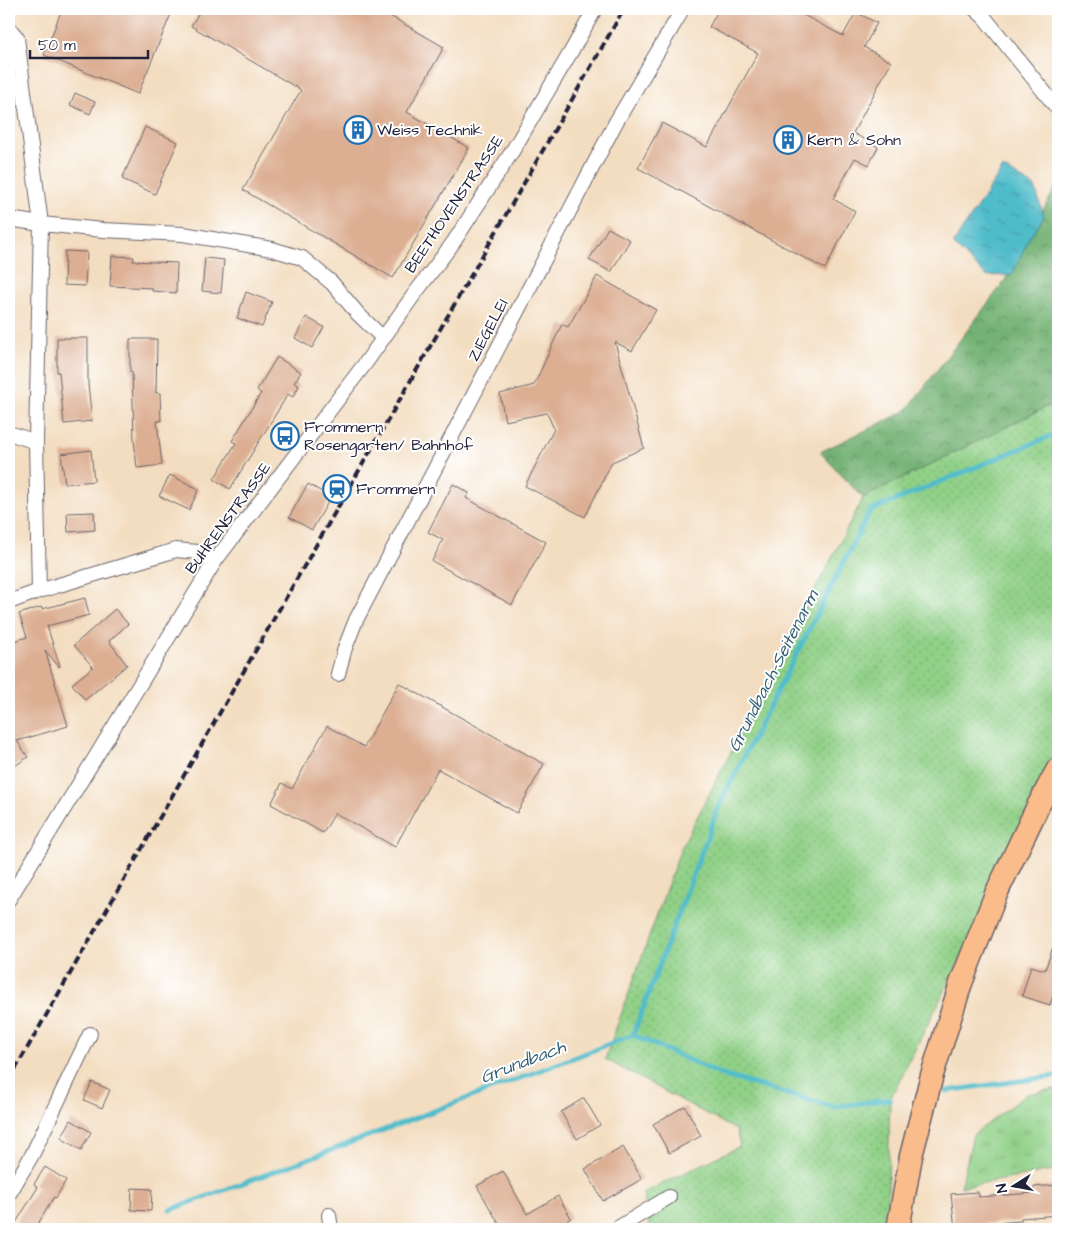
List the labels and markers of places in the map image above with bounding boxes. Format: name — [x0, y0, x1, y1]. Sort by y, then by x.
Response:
building icon: Weiss Technik — [343, 115, 373, 145]
place label: Weiss Technik — [377, 119, 483, 141]
building icon: Kern & Sohn — [773, 125, 803, 155]
place label: Kern & Sohn — [807, 129, 901, 151]
place label: Frommern Rosengarten/ Bahnhof — [304, 416, 473, 457]
bus stop icon: Frommern Rosengarten/ Bahnhof — [270, 421, 300, 451]
station icon: Frommern — [322, 474, 352, 504]
place label: Frommern — [356, 478, 435, 500]

